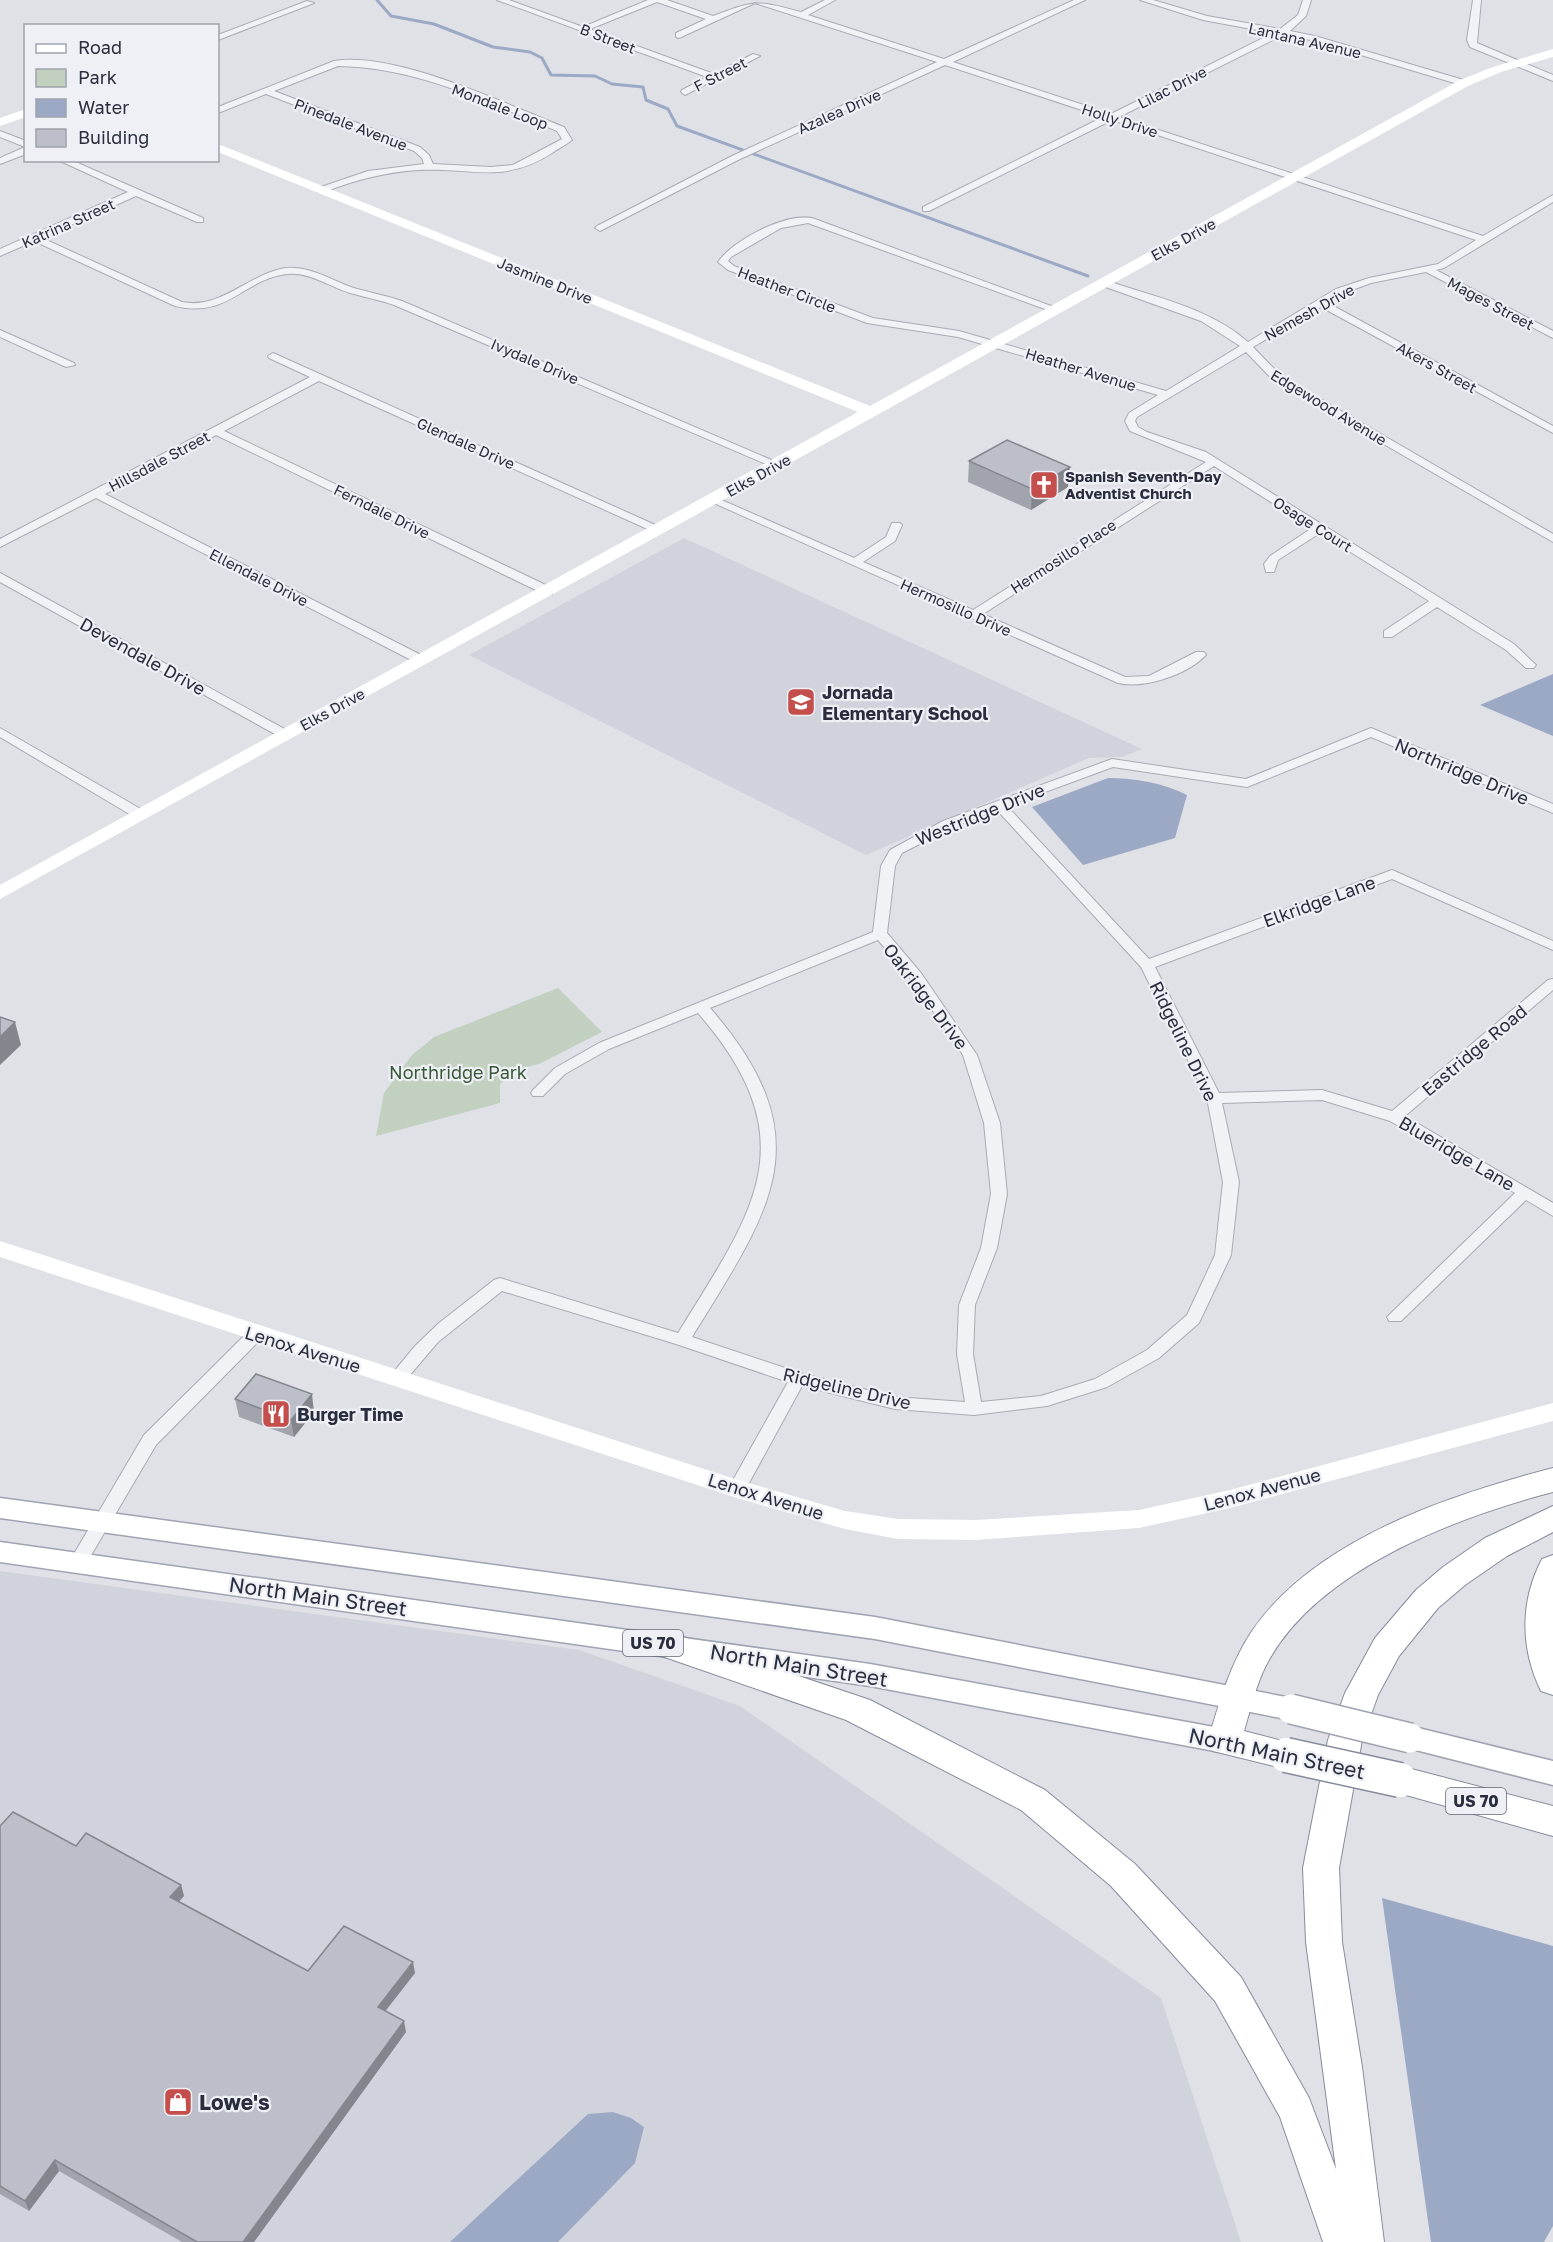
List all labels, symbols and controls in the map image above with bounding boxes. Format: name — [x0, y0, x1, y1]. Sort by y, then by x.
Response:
street label: Lantana Avenue — [1247, 18, 1363, 62]
street label: B Street — [578, 19, 638, 57]
legend — [24, 24, 219, 162]
text: Road — [78, 36, 122, 58]
street label: F Street — [690, 53, 750, 95]
street label: Lilac Drive — [1135, 62, 1210, 112]
text: Park — [78, 66, 117, 88]
street label: Mondale Loop — [449, 79, 551, 133]
street label: Azalea Drive — [795, 85, 884, 137]
street label: Pinedale Avenue — [292, 94, 410, 154]
text: Water — [78, 96, 129, 118]
street label: Holly Drive — [1080, 99, 1161, 141]
text: Building — [78, 126, 149, 148]
street label: Katrina Street — [19, 194, 117, 252]
street label: Elks Drive — [1147, 214, 1219, 264]
street label: Jasmine Drive — [495, 253, 595, 307]
street label: Heather Circle — [736, 262, 839, 316]
street label: Mages Street — [1445, 273, 1537, 333]
street label: Nemesh Drive — [1261, 280, 1357, 344]
street label: Ivydale Drive — [488, 334, 582, 388]
street label: Akers Street — [1394, 338, 1480, 396]
street label: Heather Avenue — [1023, 344, 1139, 394]
street label: Edgewood Avenue — [1268, 365, 1390, 449]
street label: Glendale Drive — [414, 413, 518, 473]
street label: Hillsdale Street — [105, 427, 213, 495]
street label: Elks Drive — [722, 450, 794, 500]
place label: Spanish Seventh-Day Adventist Church — [1065, 467, 1222, 502]
church icon: Spanish Seventh-Day Adventist Church — [1028, 469, 1060, 501]
street label: Ferndale Drive — [331, 480, 433, 542]
street label: Osage Court — [1270, 493, 1356, 555]
street label: Hermosillo Place — [1007, 515, 1119, 597]
street label: Ellendale Drive — [207, 544, 312, 610]
street label: Hermosillo Drive — [898, 574, 1015, 640]
street label: Devendale Drive — [76, 612, 210, 700]
place label: Jornada Elementary School — [822, 681, 988, 724]
street label: Elks Drive — [296, 684, 368, 734]
school or university icon: Jornada Elementary School — [785, 686, 817, 718]
street label: Northridge Drive — [1392, 733, 1532, 809]
street label: Westridge Drive — [912, 778, 1048, 850]
street label: Elkridge Lane — [1260, 870, 1378, 932]
street label: Oakridge Drive — [879, 939, 973, 1053]
street label: Ridgeline Drive — [1145, 977, 1223, 1105]
street label: Eastridge Road — [1417, 1000, 1531, 1100]
park label: Northridge Park — [389, 1061, 527, 1083]
street label: Blueridge Lane — [1395, 1111, 1519, 1195]
street label: Lenox Avenue — [242, 1321, 364, 1377]
street label: Ridgeline Drive — [781, 1363, 913, 1413]
restaurant icon: Burger Time — [260, 1398, 292, 1430]
place label: Burger Time — [297, 1403, 404, 1425]
street label: Lenox Avenue — [1201, 1463, 1323, 1515]
street label: Lenox Avenue — [705, 1468, 827, 1524]
street label: North Main Street — [227, 1571, 409, 1621]
road number: US 70 — [623, 1630, 683, 1656]
street label: North Main Street — [708, 1638, 890, 1692]
street label: North Main Street — [1186, 1722, 1368, 1784]
road number: US 70 — [1446, 1788, 1506, 1814]
shop icon: Lowe's — [162, 2086, 194, 2118]
place label: Lowe's — [199, 2089, 270, 2115]

